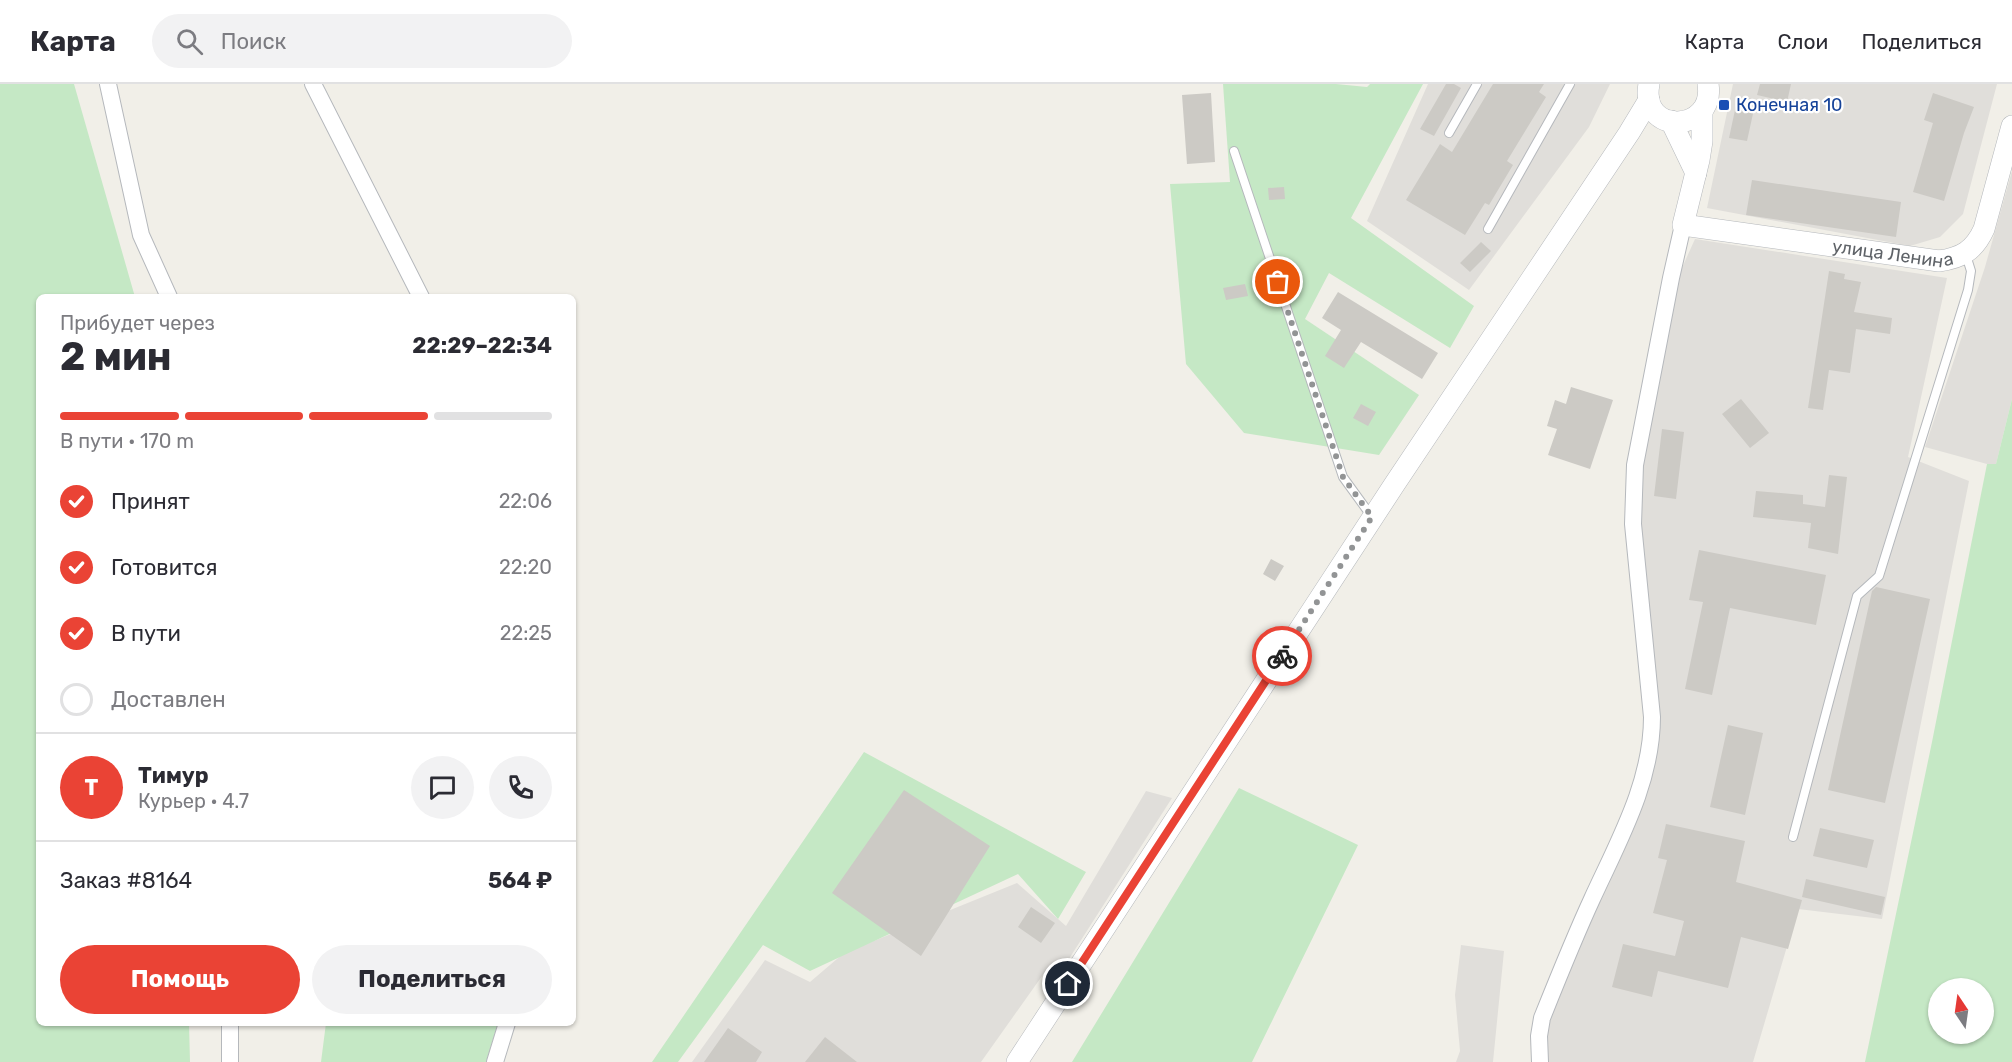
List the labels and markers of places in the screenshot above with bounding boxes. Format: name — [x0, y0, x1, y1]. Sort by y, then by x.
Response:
place label: Конечная 10 — [1736, 94, 1843, 116]
marker: Конечная 10 — [1717, 98, 1731, 112]
pin — [1252, 256, 1303, 307]
pin — [1042, 958, 1093, 1009]

